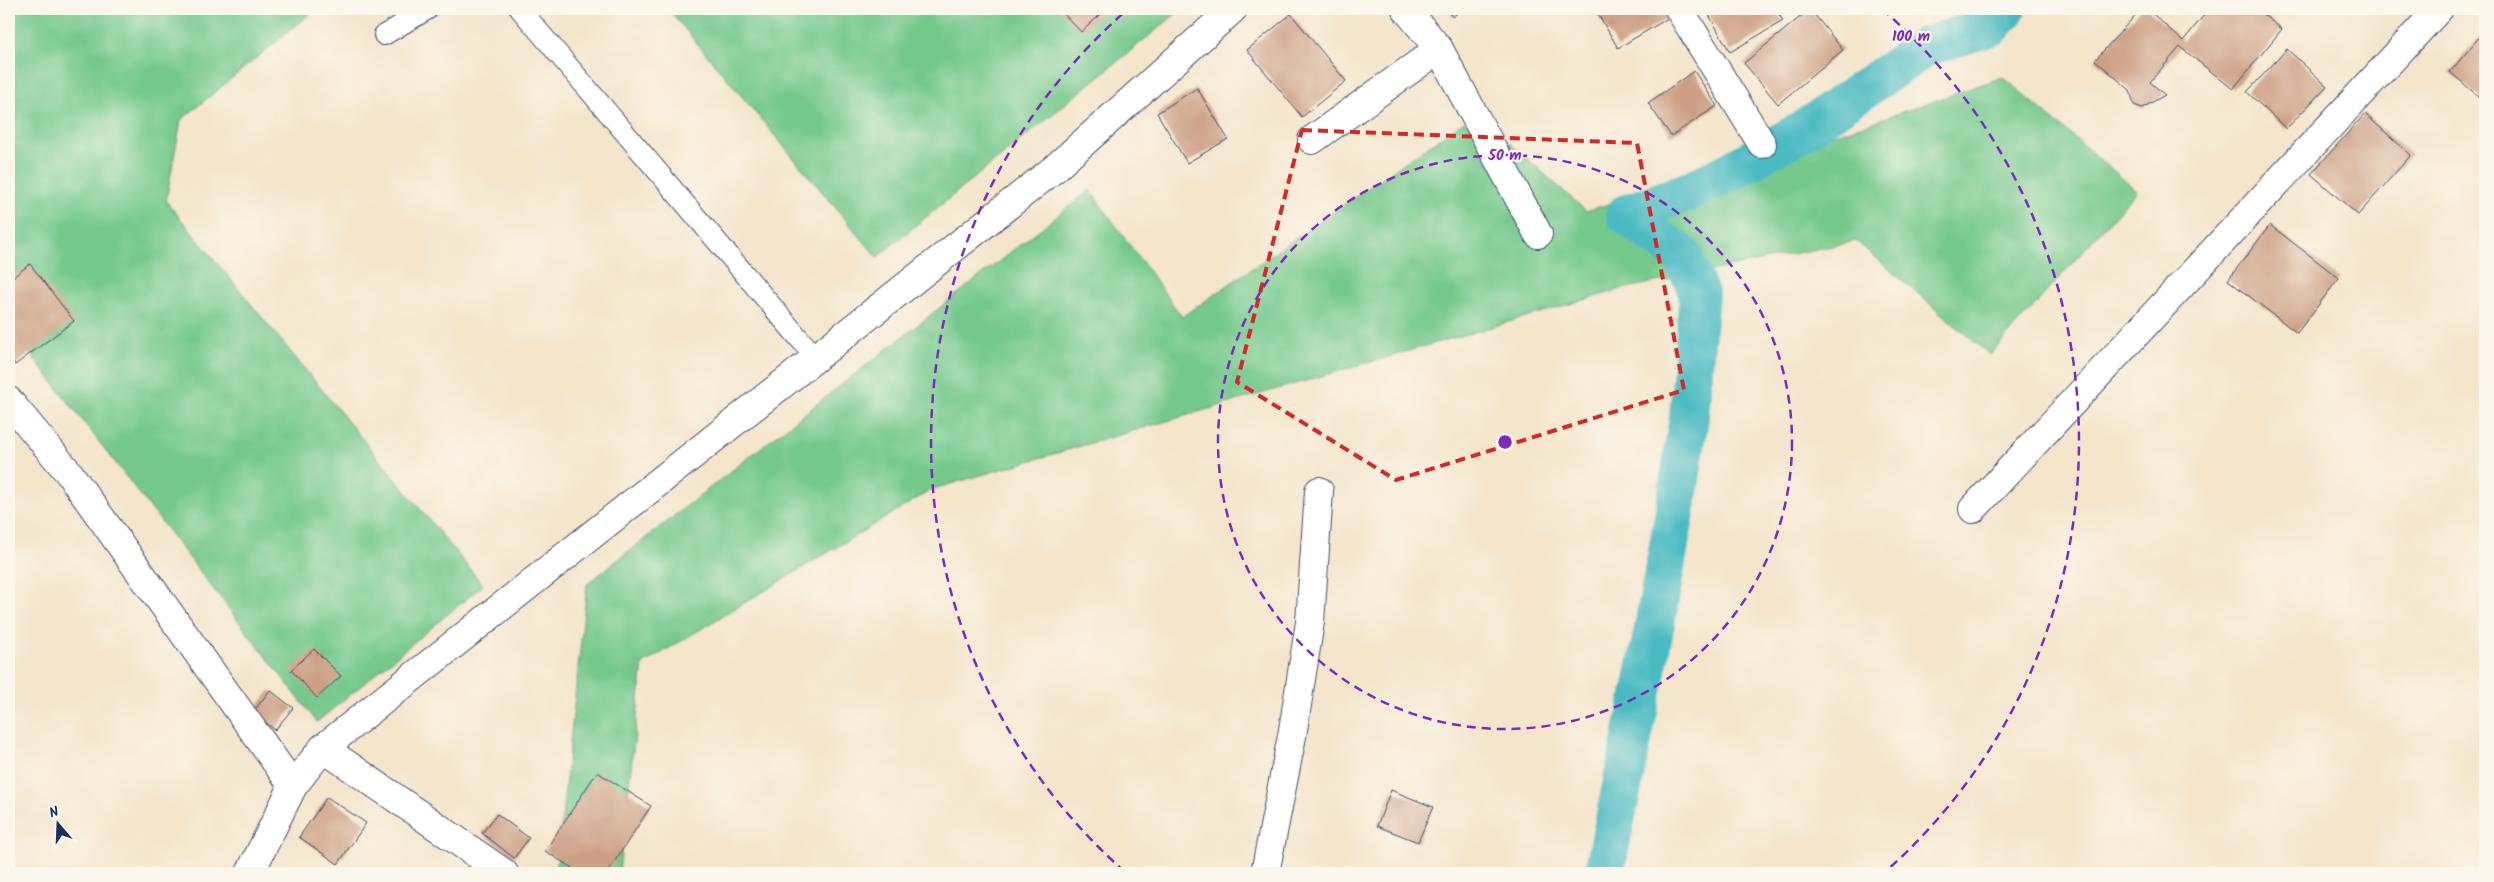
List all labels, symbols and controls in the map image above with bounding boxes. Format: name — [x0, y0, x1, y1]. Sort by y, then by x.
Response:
text: 100 m — [1892, 25, 1930, 49]
text: 50 m — [1487, 144, 1522, 168]
centre of rings — [1496, 433, 1514, 451]
north arrow — [32, 800, 82, 850]
text: N — [46, 801, 62, 824]

